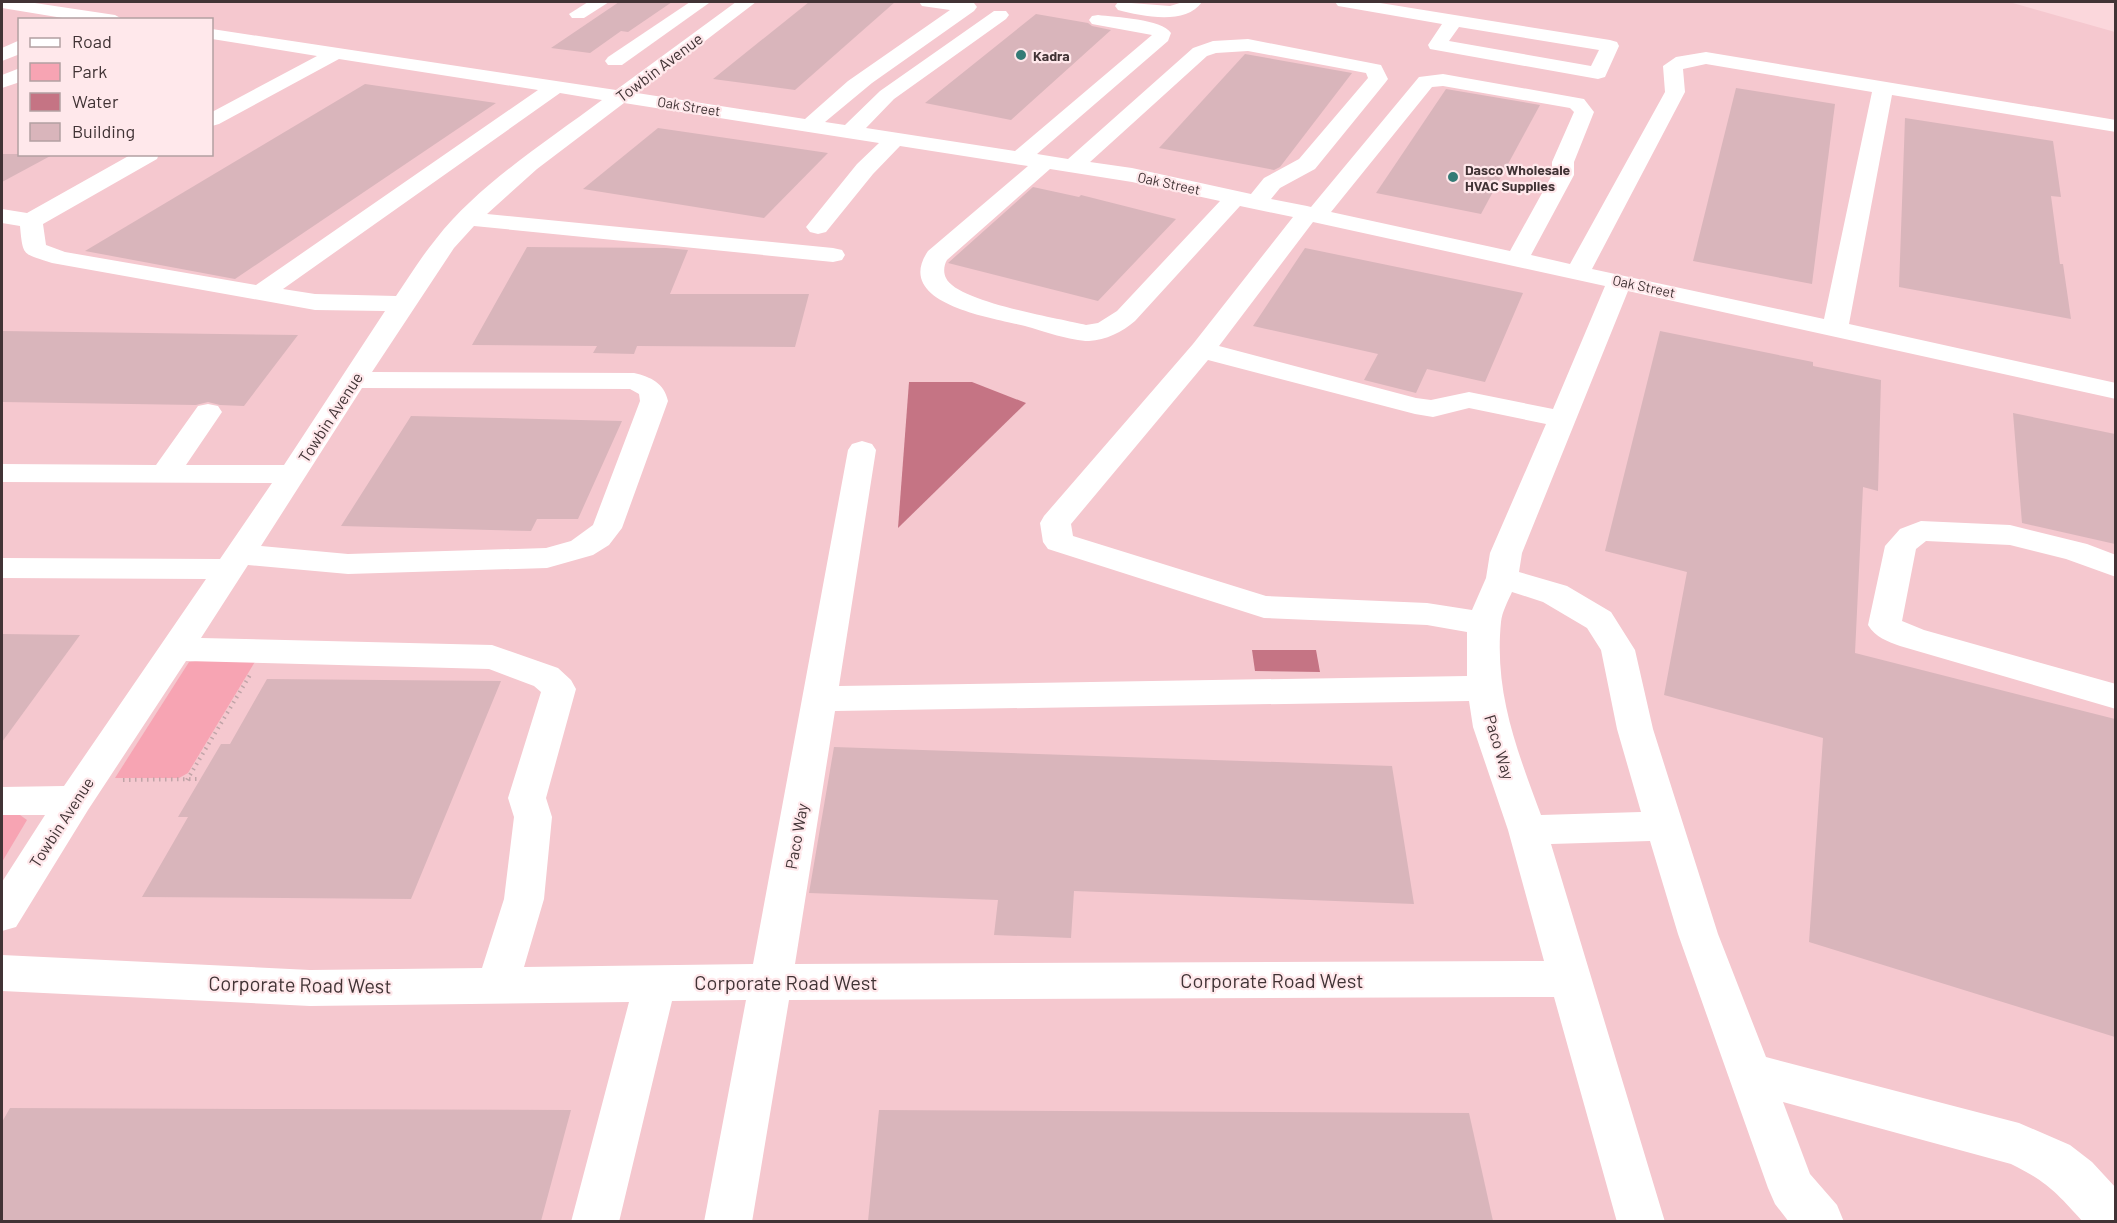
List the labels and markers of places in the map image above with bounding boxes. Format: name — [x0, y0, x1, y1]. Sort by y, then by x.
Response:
place label: Kadra — [1033, 47, 1070, 64]
marker: Kadra — [1014, 48, 1028, 62]
place label: Dasco Wholesale HVAC Supplies — [1465, 161, 1571, 194]
marker: Dasco Wholesale HVAC Supplies — [1446, 170, 1460, 184]

